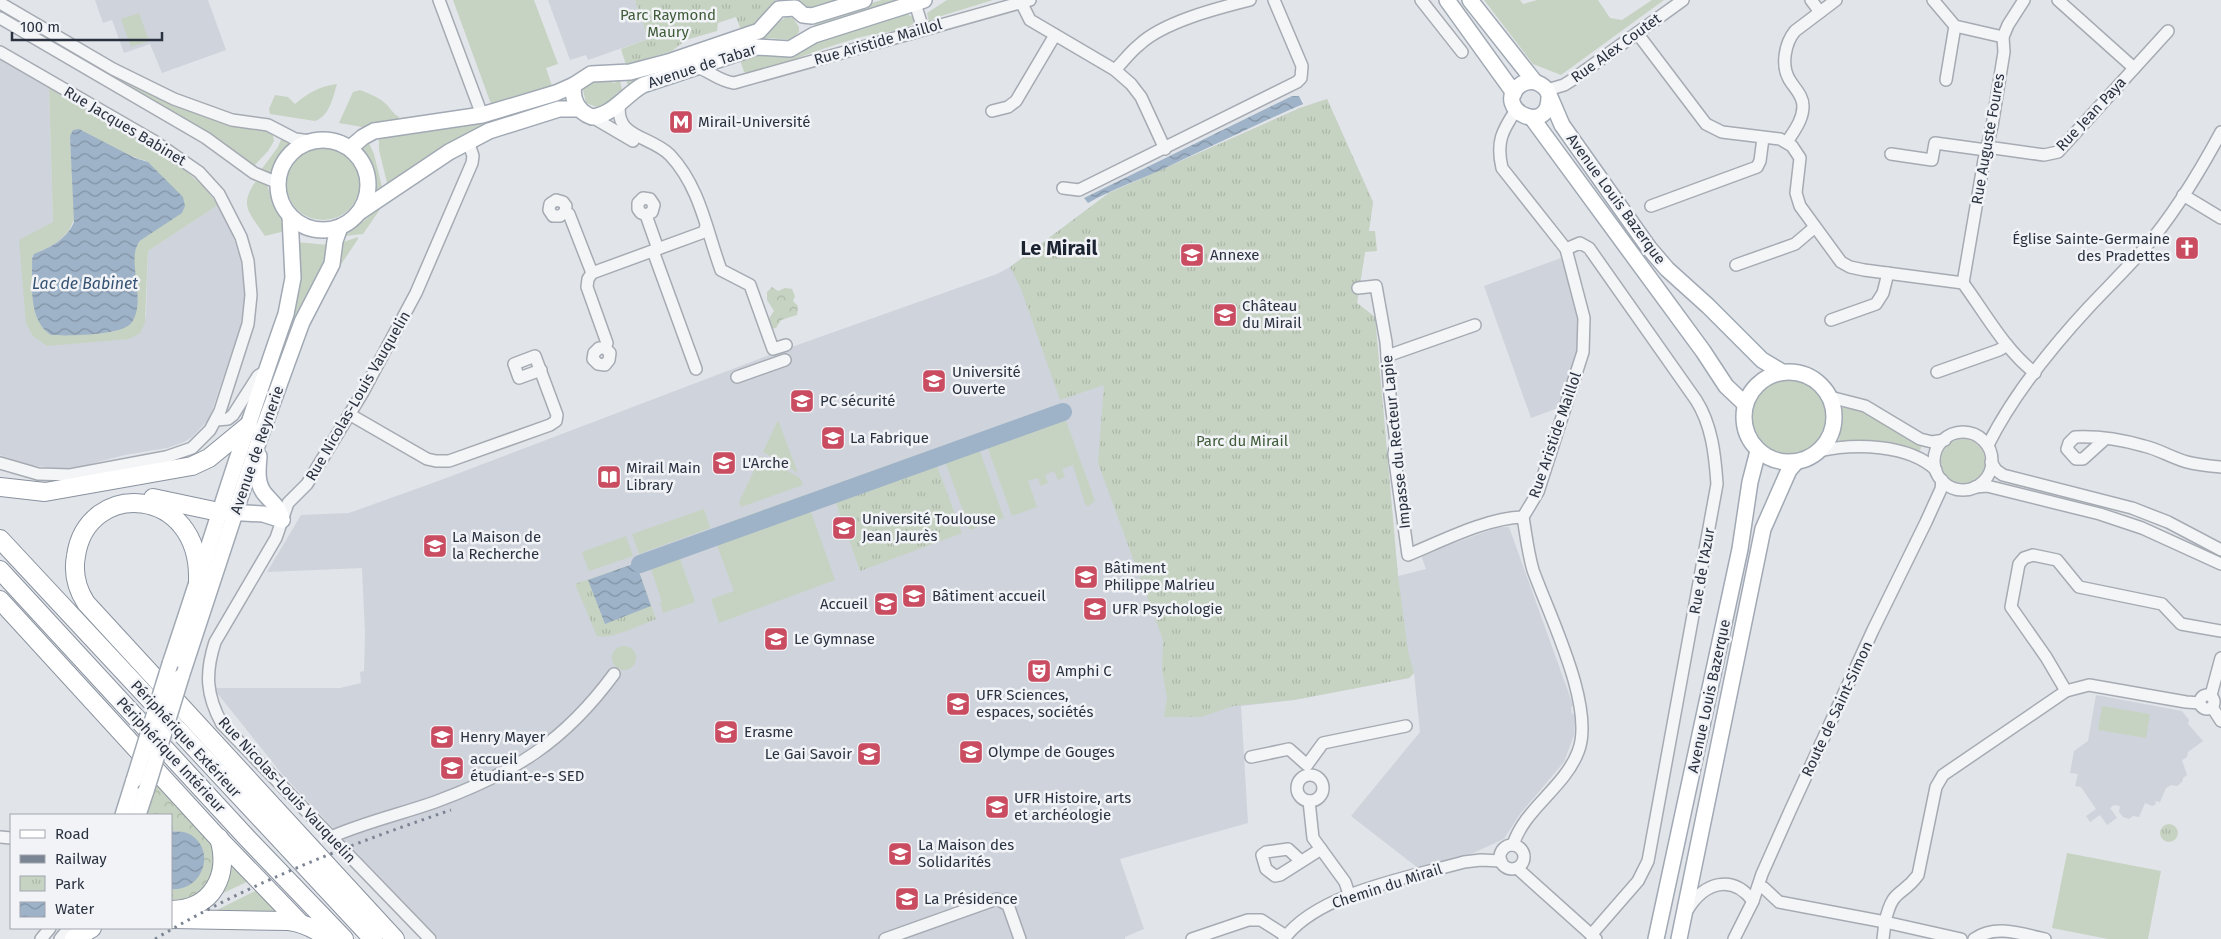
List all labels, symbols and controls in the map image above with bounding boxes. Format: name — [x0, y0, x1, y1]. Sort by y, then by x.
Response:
park label: Parc Raymond Maury — [620, 6, 716, 41]
street label: Rue Alex Coutet — [1568, 9, 1665, 87]
scale bar — [12, 10, 162, 42]
street label: Rue Aristide Maillol — [812, 15, 945, 69]
text: 100 m — [20, 18, 60, 36]
street label: Avenue de Tabar — [646, 40, 759, 92]
street label: Rue Auguste Foures — [1968, 72, 2008, 206]
street label: Rue Jean Paya — [2052, 73, 2130, 155]
street label: Rue Jacques Babinet — [61, 82, 190, 170]
metro station icon: Mirail-Université — [668, 109, 694, 135]
place label: Mirail-Université — [698, 113, 810, 131]
street label: Avenue Louis Bazerque — [1563, 130, 1669, 268]
place label: Église Sainte-Germaine des Pradettes — [2012, 230, 2170, 265]
church icon: Église Sainte-Germaine des Pradettes — [2174, 235, 2200, 261]
district label: Le Mirail — [1021, 236, 1097, 260]
school or university icon: Annexe — [1179, 242, 1205, 268]
place label: Annexe — [1210, 246, 1260, 264]
water label: Lac de Babinet — [32, 274, 138, 293]
place label: Château du Mirail — [1242, 297, 1302, 332]
school or university icon: Château du Mirail — [1212, 302, 1238, 328]
street label: Rue Nicolas-Louis Vauquelin — [302, 308, 414, 484]
street label: Impasse du Recteur Lapie — [1378, 354, 1414, 530]
place label: Université Ouverte — [952, 363, 1021, 398]
school or university icon: Université Ouverte — [921, 368, 947, 394]
street label: Rue Aristide Maillol — [1525, 369, 1585, 500]
street label: Avenue de Reynerie — [227, 384, 287, 516]
school or university icon: PC sécurité — [789, 388, 815, 414]
place label: PC sécurité — [820, 392, 895, 410]
school or university icon: La Fabrique — [820, 425, 846, 451]
place label: La Fabrique — [850, 429, 929, 447]
park label: Parc du Mirail — [1196, 432, 1289, 450]
school or university icon: L'Arche — [711, 450, 737, 476]
place label: L'Arche — [742, 454, 789, 472]
place label: Mirail Main Library — [626, 459, 701, 494]
library icon: Mirail Main Library — [596, 464, 622, 490]
place label: Université Toulouse Jean Jaurès — [862, 510, 996, 545]
school or university icon: Université Toulouse Jean Jaurès — [831, 515, 857, 541]
street label: Rue de l'Azur — [1686, 526, 1719, 616]
place label: La Maison de la Recherche — [452, 528, 541, 563]
school or university icon: La Maison de la Recherche — [422, 533, 448, 559]
place label: Bâtiment Philippe Malrieu — [1104, 559, 1215, 594]
school or university icon: Bâtiment Philippe Malrieu — [1073, 564, 1099, 590]
school or university icon: Bâtiment accueil — [901, 583, 927, 609]
place label: Bâtiment accueil — [932, 587, 1046, 605]
school or university icon: Accueil — [873, 591, 899, 617]
place label: Accueil — [820, 595, 869, 613]
school or university icon: UFR Psychologie — [1082, 596, 1108, 622]
place label: UFR Psychologie — [1112, 600, 1223, 618]
street label: Avenue Louis Bazerque — [1684, 617, 1734, 775]
school or university icon: Le Gymnase — [763, 626, 789, 652]
place label: Le Gymnase — [794, 630, 875, 648]
street label: Route de Saint-Simon — [1798, 638, 1876, 780]
theatre icon: Amphi C — [1026, 658, 1052, 684]
place label: Amphi C — [1056, 662, 1112, 680]
street label: Périphérique Extérieur — [127, 677, 245, 801]
place label: UFR Sciences, espaces, sociétés — [976, 686, 1093, 721]
school or university icon: UFR Sciences, espaces, sociétés — [945, 691, 971, 717]
street label: Périphérique Intérieur — [113, 693, 229, 817]
street label: Rue Nicolas-Louis Vauquelin — [215, 713, 359, 867]
school or university icon: Erasme — [713, 719, 739, 745]
place label: Erasme — [744, 723, 793, 741]
school or university icon: Henry Mayer — [429, 724, 455, 750]
place label: Henry Mayer — [460, 728, 545, 746]
school or university icon: Olympe de Gouges — [958, 739, 984, 765]
school or university icon: Le Gai Savoir — [856, 741, 882, 767]
place label: Olympe de Gouges — [988, 743, 1115, 761]
place label: Le Gai Savoir — [765, 745, 852, 763]
place label: accueil étudiant-e-s SED — [470, 750, 584, 785]
school or university icon: accueil étudiant-e-s SED — [439, 755, 465, 781]
place label: UFR Histoire, arts et archéologie — [1014, 789, 1131, 824]
school or university icon: UFR Histoire, arts et archéologie — [984, 794, 1010, 820]
legend — [10, 814, 172, 929]
text: Road — [55, 825, 90, 843]
place label: La Maison des Solidarités — [918, 836, 1014, 871]
school or university icon: La Maison des Solidarités — [887, 841, 913, 867]
text: Railway — [55, 850, 107, 868]
street label: Chemin du Mirail — [1330, 860, 1445, 912]
text: Park — [55, 875, 85, 893]
school or university icon: La Présidence — [894, 886, 920, 912]
place label: La Présidence — [924, 890, 1018, 908]
text: Water — [55, 900, 94, 918]

